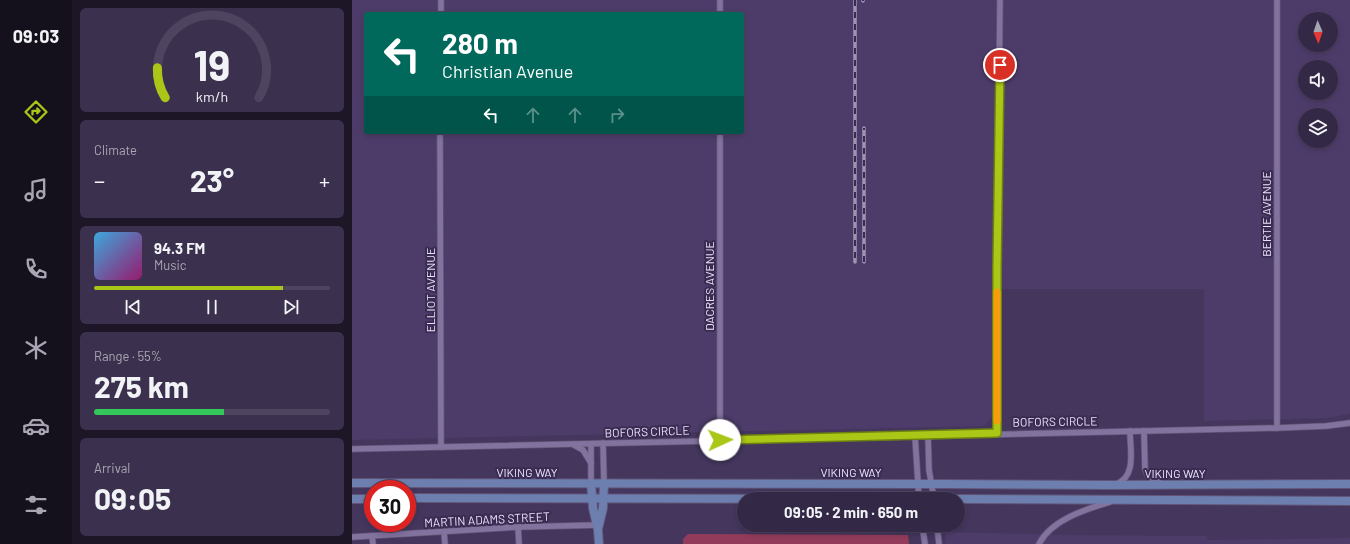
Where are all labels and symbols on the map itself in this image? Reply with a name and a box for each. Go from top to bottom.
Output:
north arrow [1298,12,1338,52]
pin [983,48,1017,82]
street label: BERTIE AVENUE [1259,171,1273,257]
street label: DACRES AVENUE [702,241,716,331]
street label: ELLIOT AVENUE [423,248,437,332]
street label: BOFORS CIRCLE [1012,413,1098,429]
position arrow [699,419,741,461]
street label: BOFORS CIRCLE [604,423,690,439]
street label: VIKING WAY [496,465,558,479]
street label: VIKING WAY [820,465,882,479]
street label: VIKING WAY [1144,466,1206,480]
speed limit sign: 30 [364,480,416,532]
street label: MARTIN ADAMS STREET [424,509,550,529]

